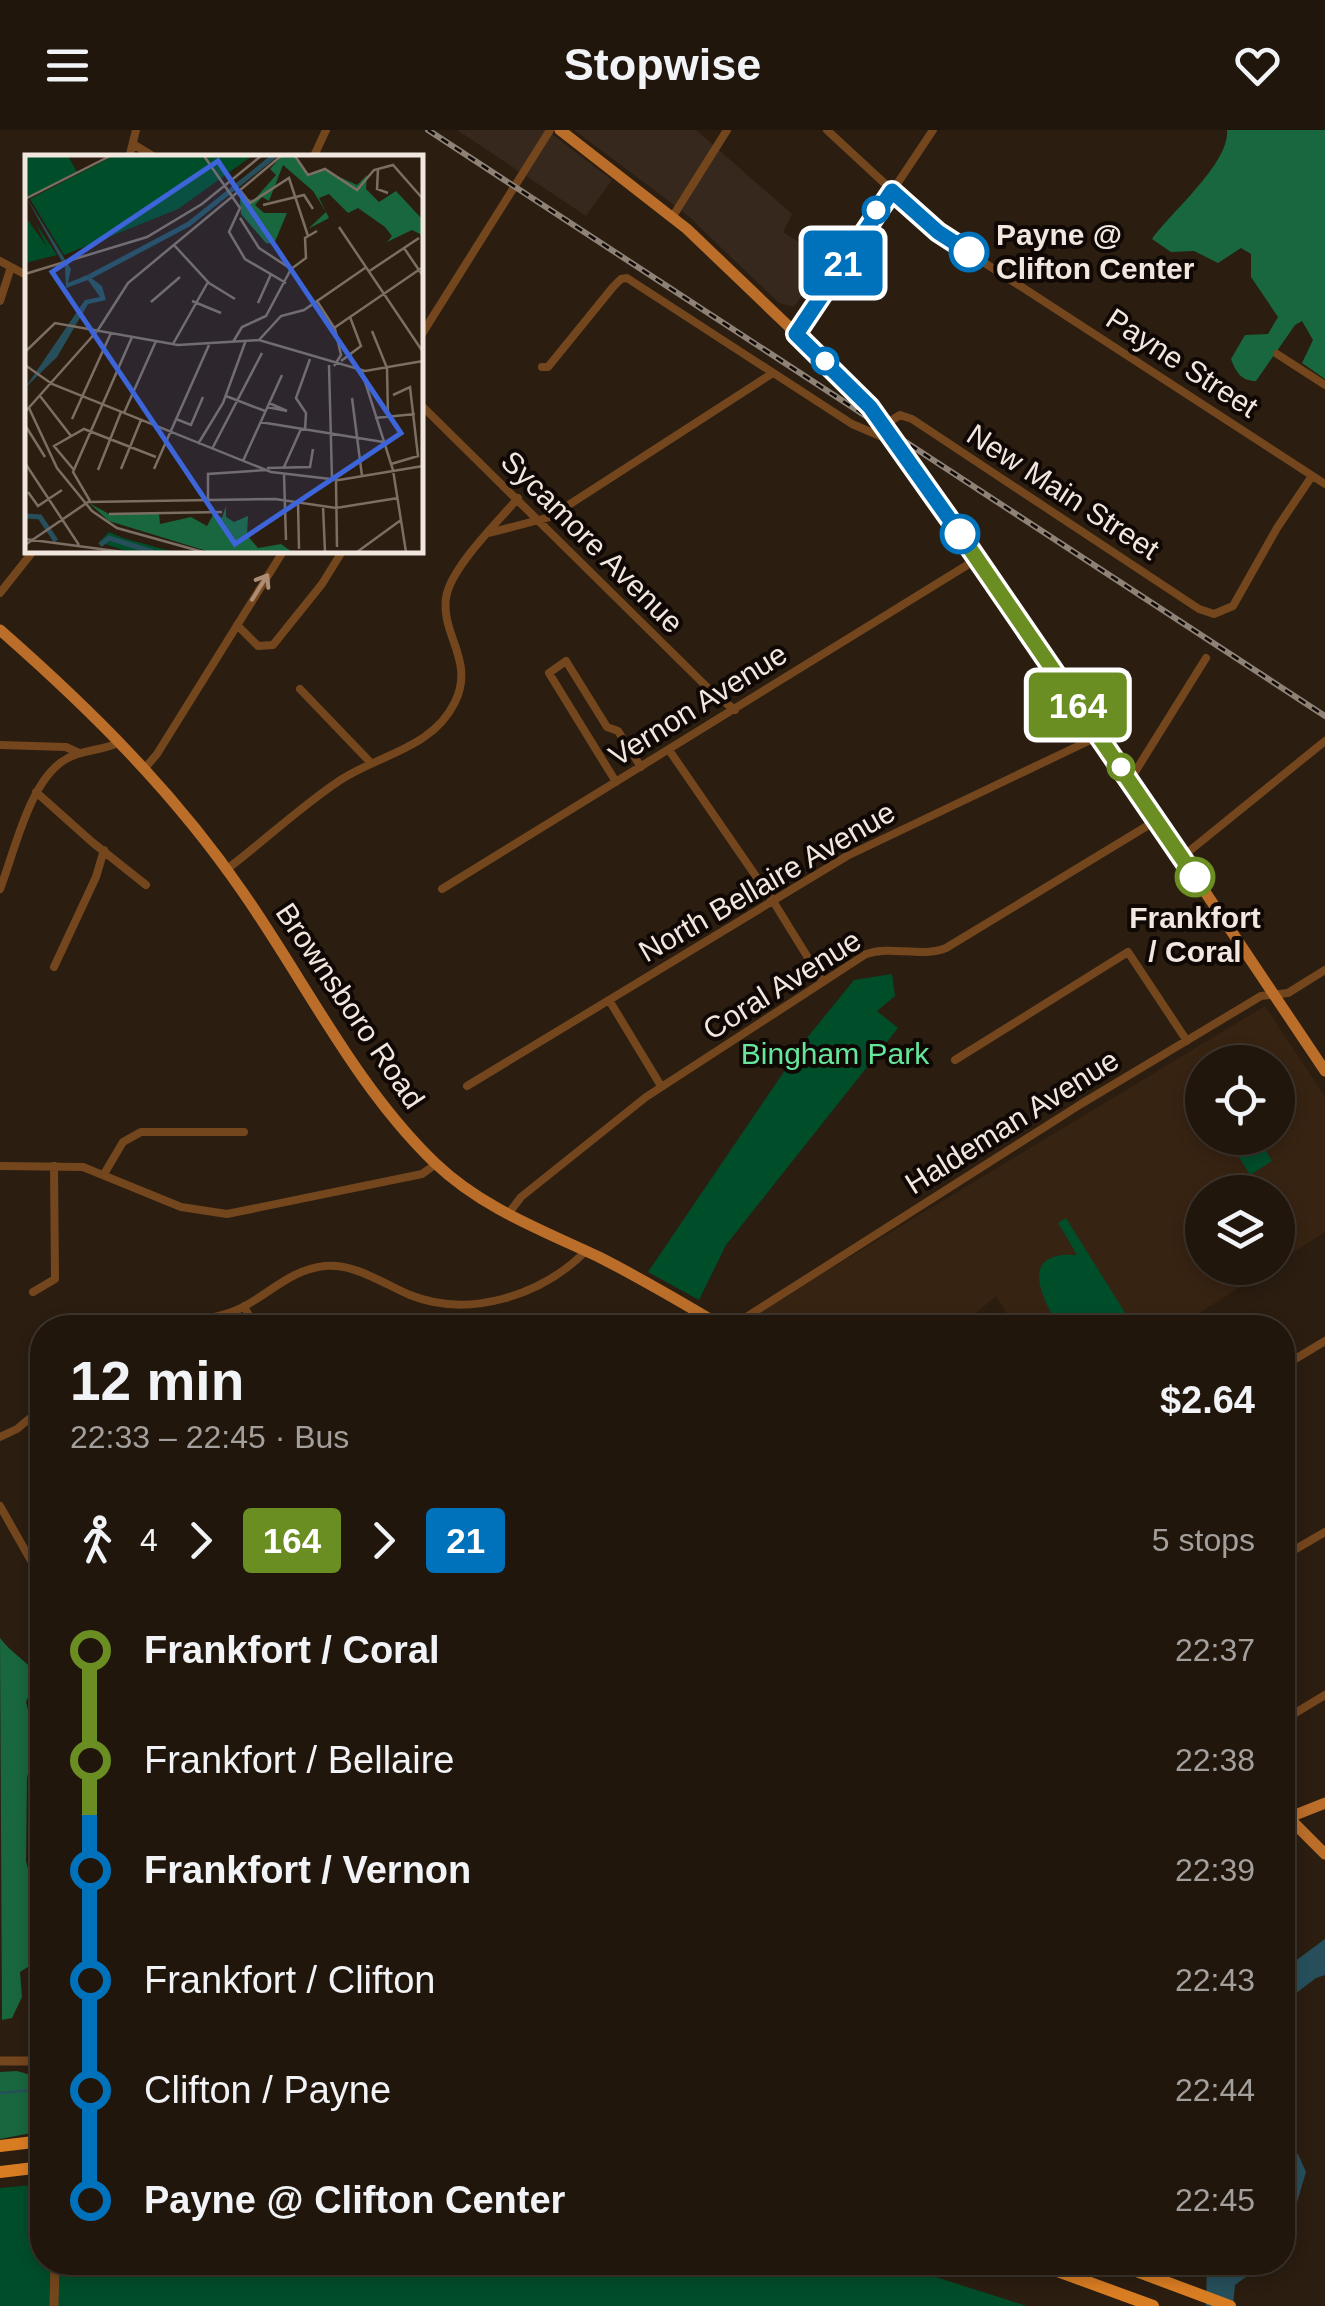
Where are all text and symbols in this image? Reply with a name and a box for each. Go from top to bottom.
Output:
icon: menu [40,38,95,93]
icon: heart [1230,38,1285,93]
text: Stopwise [564,39,761,90]
inset map [25,155,422,552]
unlabelled marker [863,197,889,223]
place label: Payne @ Clifton Center [996,218,1195,285]
line badge: 21 [798,230,888,296]
marker: Payne @ Clifton Center [950,233,988,271]
text: 21 [824,244,862,283]
street label: Payne Street [1101,302,1265,424]
unlabelled marker [812,348,838,374]
street label: New Main Street [961,417,1166,566]
street label: Sycamore Avenue [495,444,690,639]
unlabelled marker [941,515,979,553]
one-way arrow [250,574,271,602]
street label: Vernon Avenue [603,637,793,772]
line badge: 164 [1020,672,1136,738]
text: 164 [1049,686,1107,725]
unlabelled marker [1108,754,1134,780]
street label: North Bellaire Avenue [633,795,900,968]
marker: Frankfort / Coral [1176,858,1214,896]
street label: Brownsboro Road [270,897,431,1114]
place label: Frankfort / Coral [1129,901,1261,968]
street label: Coral Avenue [697,923,867,1046]
park label: Bingham Park [741,1037,930,1070]
street label: Haldeman Avenue [899,1043,1124,1200]
map controls [1185,1045,1295,1285]
button: locate [1185,1045,1295,1155]
button: layers [1185,1175,1295,1285]
text: 12 min [70,1350,244,1412]
text: $2.64 [1160,1379,1255,1421]
text: 22:33 – 22:45 · Bus [70,1419,349,1455]
icon: walk [70,1513,125,1568]
icon: forward [173,1513,228,1568]
icon: forward [356,1513,411,1568]
text: 164 [263,1521,321,1560]
text: 21 [446,1521,485,1560]
text: 4 [140,1522,158,1558]
text: 5 stops [1152,1522,1255,1558]
text: Frankfort / Coral [144,1629,440,1671]
text: 22:37 [1175,1632,1255,1668]
text: Frankfort / Bellaire [144,1739,454,1781]
text: 22:38 [1175,1742,1255,1778]
text: Frankfort / Vernon [144,1849,471,1891]
text: 22:39 [1175,1852,1255,1888]
text: Frankfort / Clifton [144,1959,435,2001]
text: 22:43 [1175,1962,1255,1998]
text: Clifton / Payne [144,2069,391,2111]
text: 22:44 [1175,2072,1255,2108]
text: Payne @ Clifton Center [144,2179,565,2221]
text: 22:45 [1175,2182,1255,2218]

